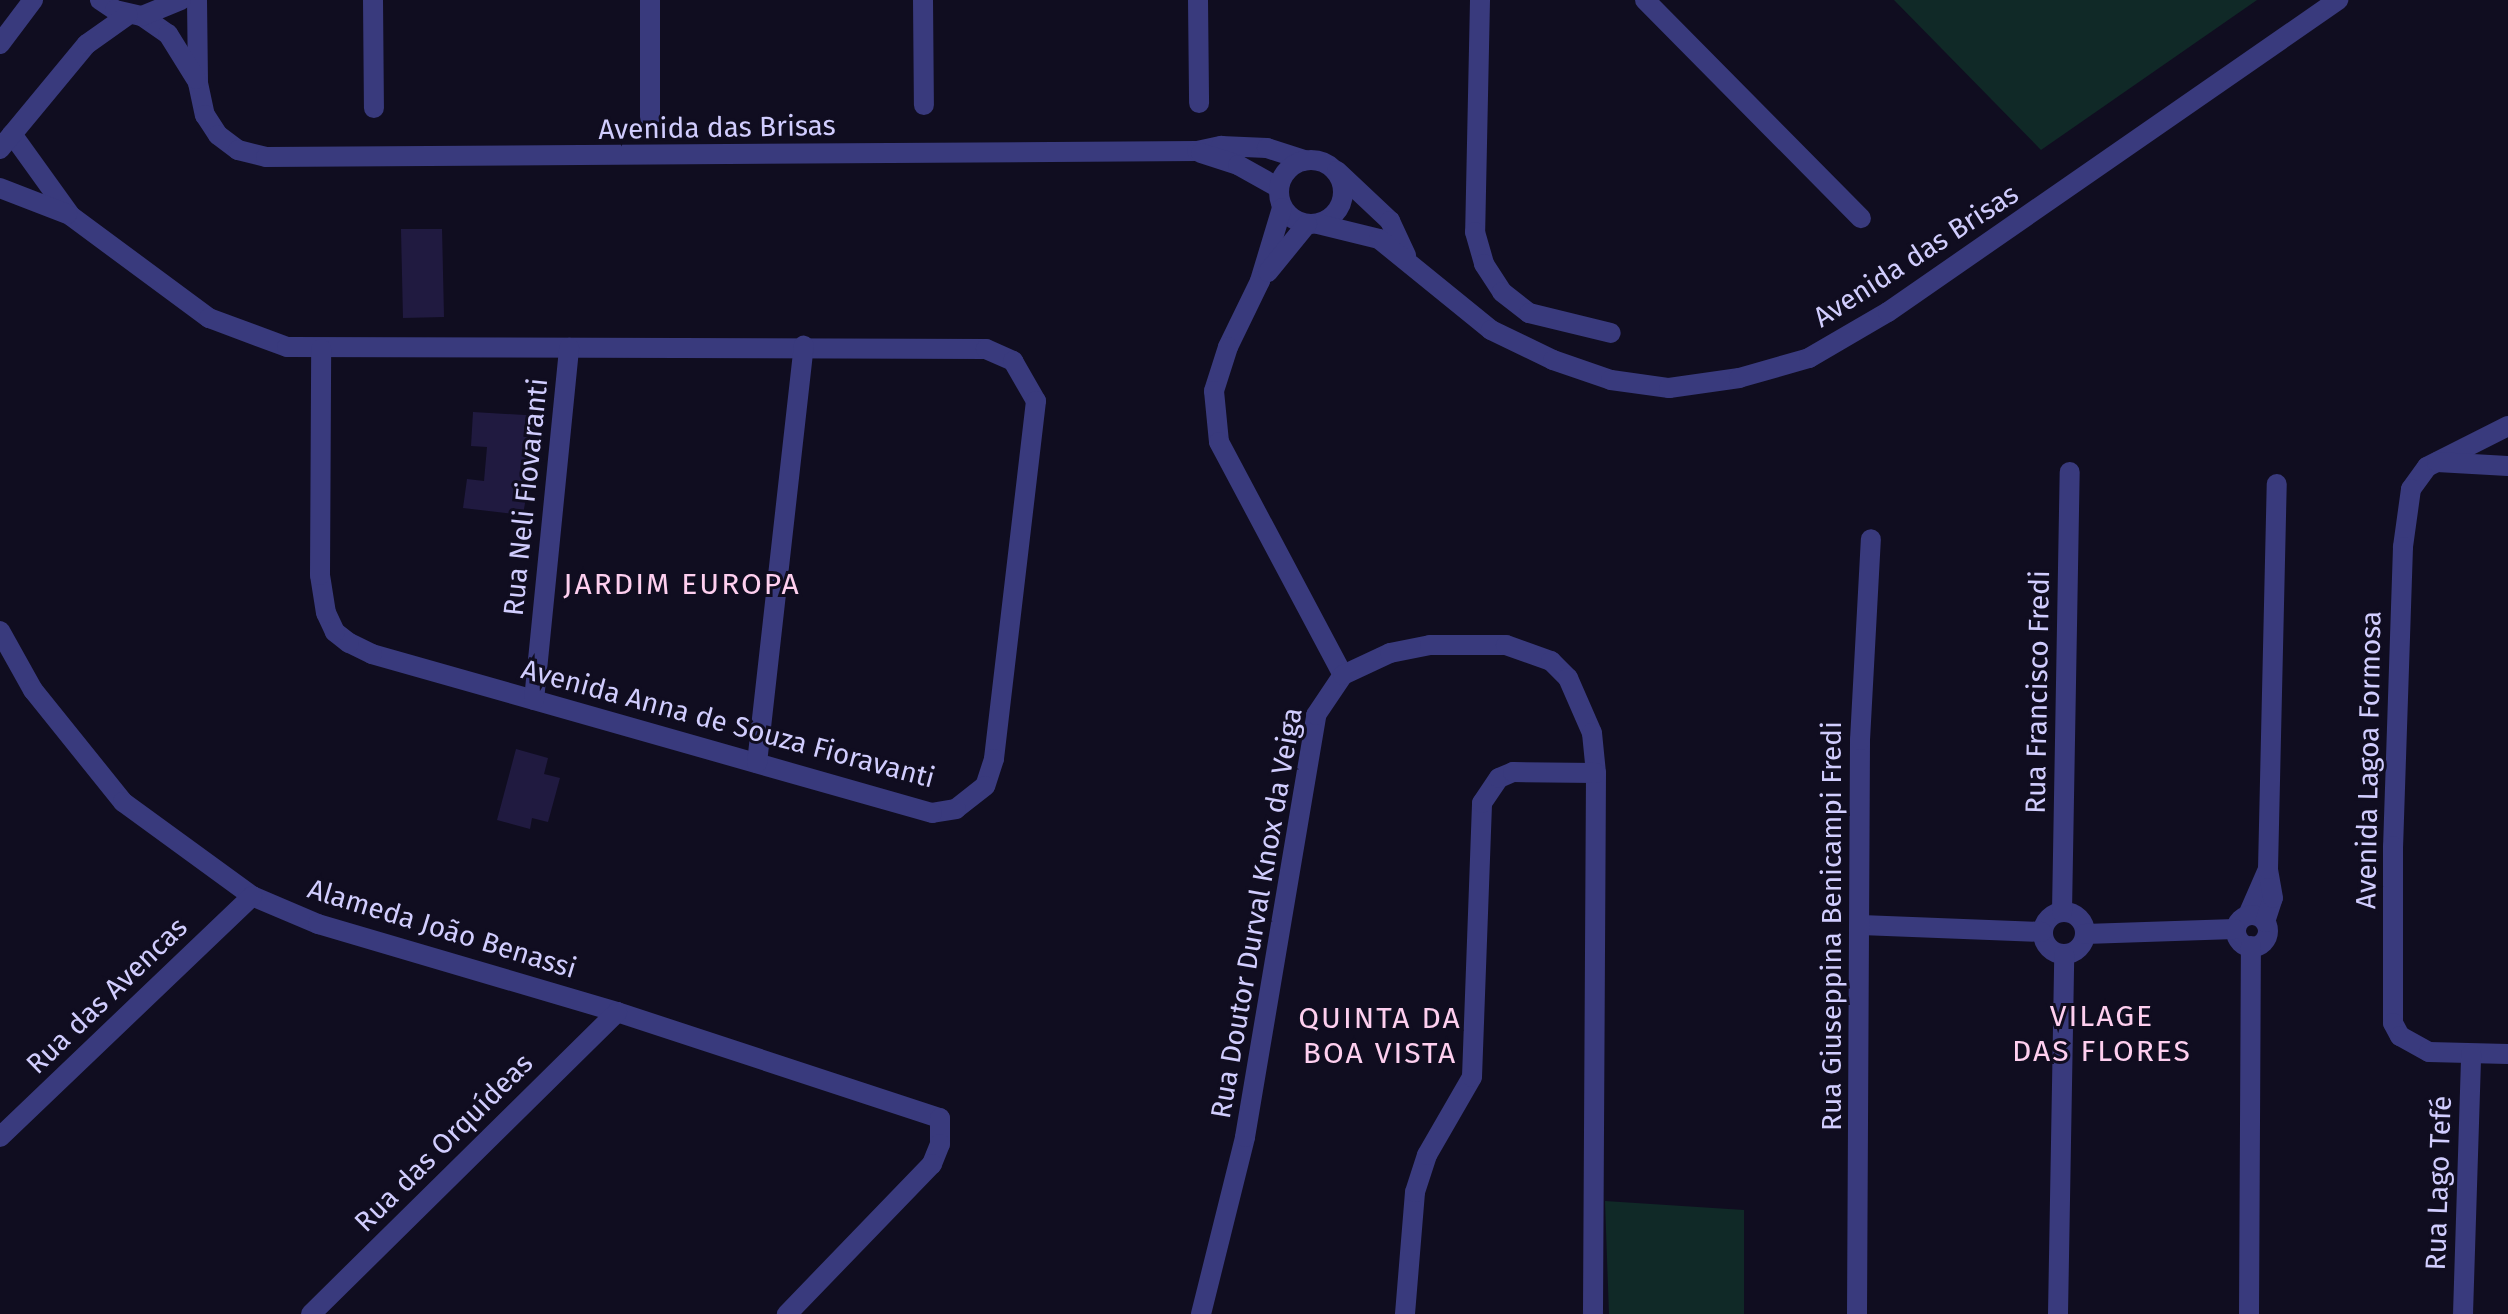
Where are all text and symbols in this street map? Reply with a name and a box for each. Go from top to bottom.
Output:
street label: Avenida das Brisas [598,109,836,147]
street label: Avenida das Brisas [1807,177,2025,335]
street label: Rua Neli Fiovaranti [497,377,555,617]
district label: JARDIM EUROPA [563,566,801,602]
street label: Rua Francisco Fredi [2019,570,2057,814]
street label: Avenida Lagoa Formosa [2350,611,2388,909]
street label: Avenida Anna de Souza Fioravanti [518,653,938,795]
street label: Rua Doutor Durval Knox da Veiga [1204,705,1310,1121]
street label: Rua Giuseppina Benicampi Fredi [1815,721,1849,1131]
street label: Alameda João Benassi [304,872,580,986]
street label: Rua das Avencas [20,911,194,1081]
district label: VILAGE DAS FLORES [2012,998,2192,1068]
district label: QUINTA DA BOA VISTA [1298,1000,1462,1070]
street label: Rua das Orquídeas [348,1047,540,1239]
street label: Rua Lago Tefé [2419,1095,2459,1271]

